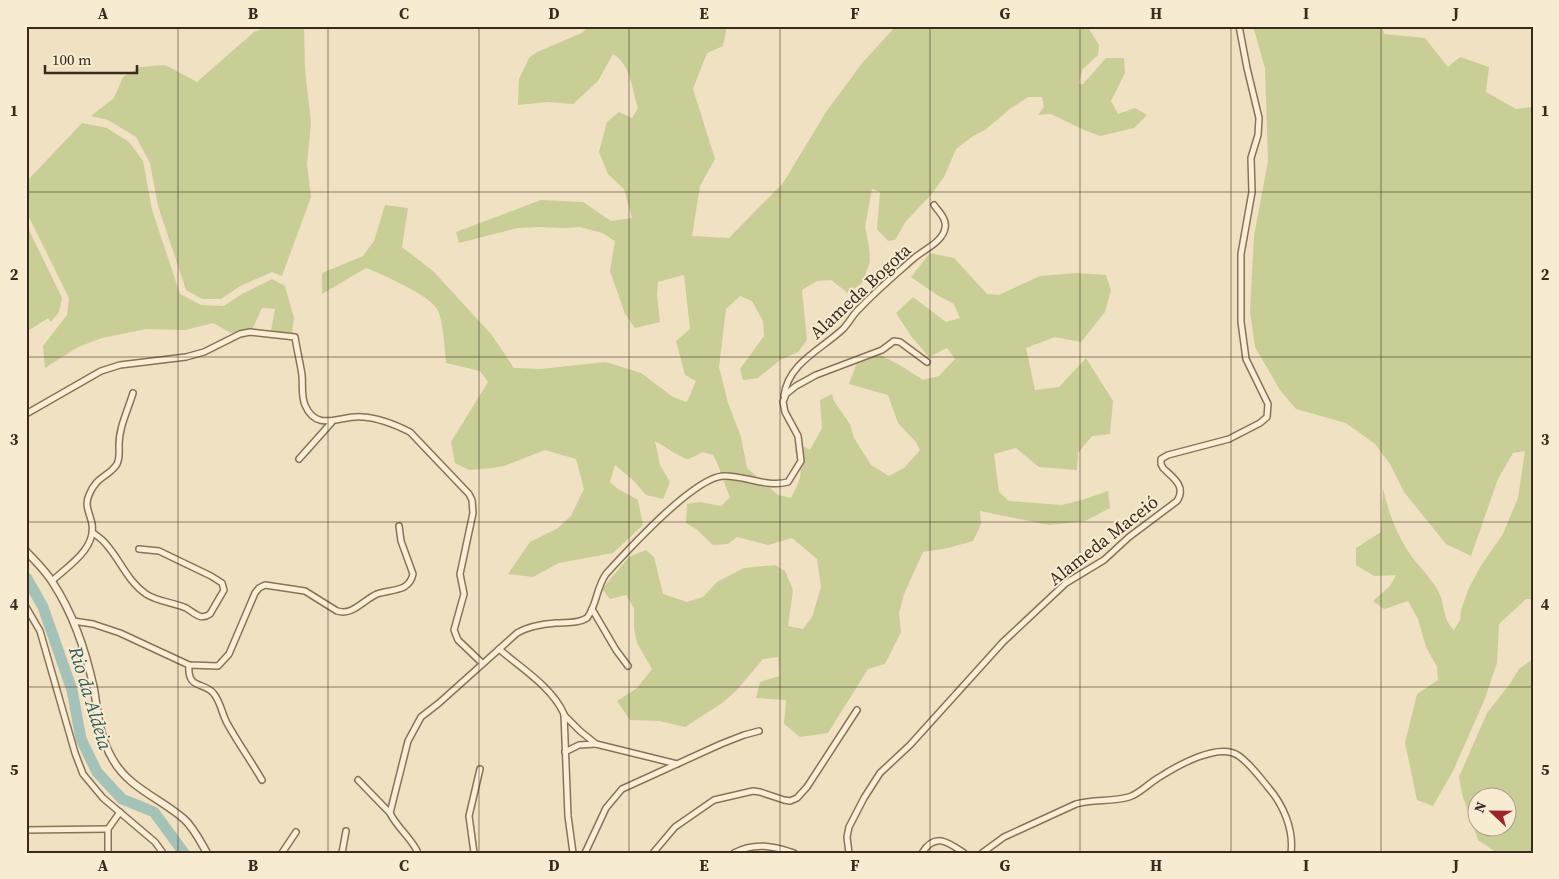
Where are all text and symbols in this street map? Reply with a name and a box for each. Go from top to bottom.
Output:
text: A [98,2,109,24]
text: B [248,2,259,24]
text: C [399,2,409,24]
text: D [548,2,560,24]
text: E [699,2,709,24]
text: F [850,2,860,24]
text: G [1000,2,1011,24]
text: H [1150,2,1162,24]
text: I [1303,2,1309,24]
text: J [1452,2,1459,24]
scale bar [45,42,138,74]
text: 100 m [52,49,92,70]
text: 1 [10,99,18,121]
text: 1 [1541,99,1549,121]
street label: Alameda Bogota [804,237,917,344]
text: 2 [10,263,19,285]
text: 2 [1541,263,1550,285]
text: 3 [10,428,19,450]
text: 3 [1541,428,1550,450]
street label: Alameda Maceió [1043,489,1163,591]
text: 4 [10,593,19,615]
text: 4 [1541,593,1550,615]
water label: Rio da Aldeia [63,642,119,753]
text: 5 [10,758,19,780]
text: 5 [1541,758,1550,780]
north arrow [1466,786,1516,836]
text: N [1469,799,1491,816]
text: A [98,854,109,876]
text: B [248,854,259,876]
text: C [399,854,409,876]
text: D [548,854,560,876]
text: E [699,854,709,876]
text: F [850,854,860,876]
text: G [1000,854,1011,876]
text: H [1150,854,1162,876]
text: I [1303,854,1309,876]
text: J [1452,854,1459,876]

